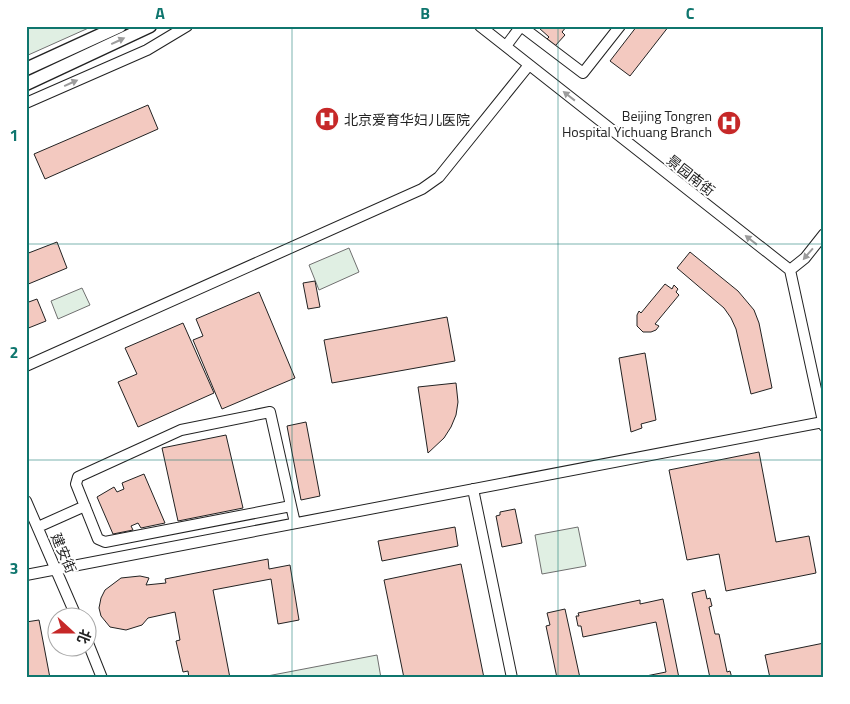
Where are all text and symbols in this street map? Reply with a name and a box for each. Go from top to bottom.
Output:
text: A [155,1,165,25]
text: B [420,1,430,25]
text: C [686,1,695,25]
one-way arrow [111,37,125,45]
one-way arrow [64,79,78,87]
one-way arrow [563,91,576,102]
place label: Beijing Tongren Hospital Yichuang Branch [562,105,712,142]
hospital icon: 北京爱育华妇儿医院 [314,106,340,132]
place label: 北京爱育华妇儿医院 [344,109,470,130]
hospital icon: Beijing Tongren Hospital Yichuang Branch [716,110,742,136]
text: 1 [10,123,18,147]
street label: 景园南街 [662,149,720,201]
one-way arrow [745,235,758,246]
one-way arrow [802,247,814,259]
text: 2 [10,340,18,364]
street label: 建安街 [46,530,82,576]
text: 3 [10,556,18,580]
north arrow [48,606,98,656]
text: 北 [72,627,97,647]

